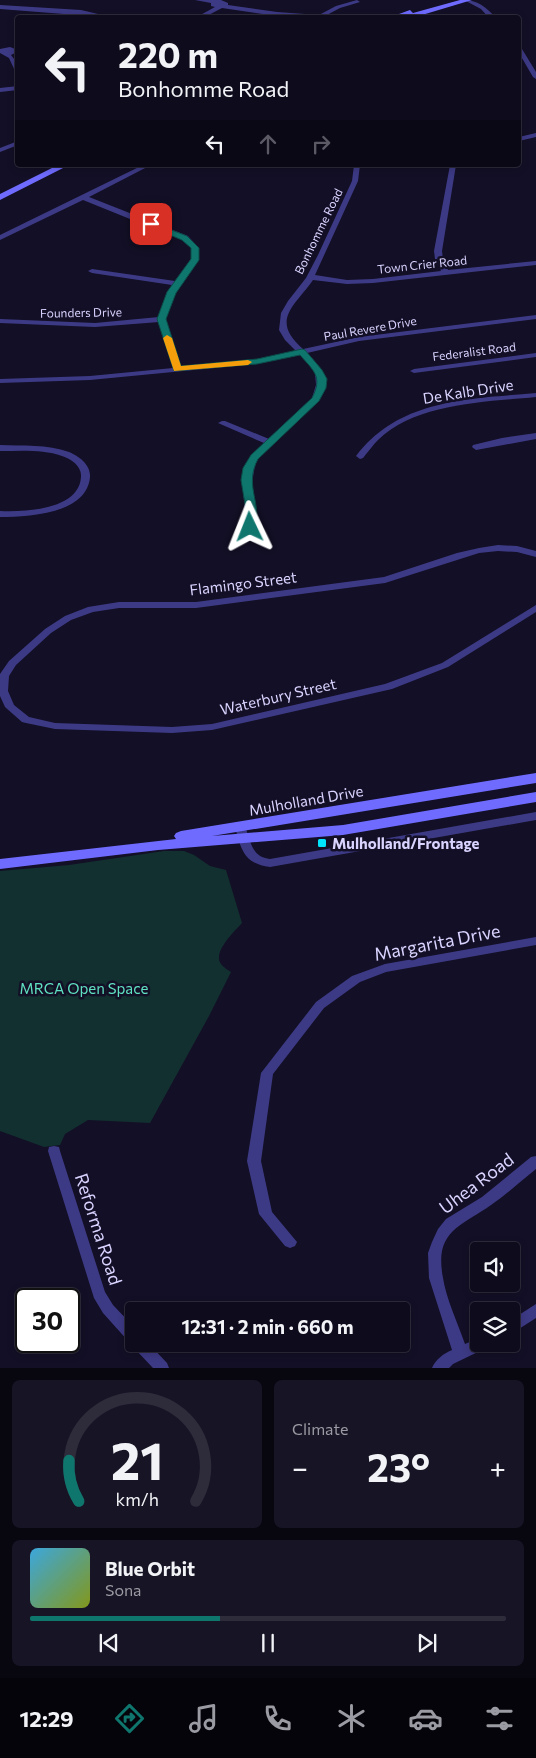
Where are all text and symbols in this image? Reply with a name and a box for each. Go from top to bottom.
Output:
text: 220 m [118,32,218,75]
icon: left [35,35,100,100]
text: Bonhomme Road [118,75,289,102]
icon: left [201,130,229,158]
icon: ahead [254,130,282,158]
icon: right [307,130,335,158]
street label: Bonhomme Road [291,186,345,276]
pin [130,203,172,245]
icon: arrive [137,210,165,238]
street label: Town Crier Road [376,252,468,276]
street label: Founders Drive [40,304,122,320]
street label: Paul Revere Drive [322,313,418,343]
street label: Federalist Road [431,339,517,363]
street label: De Kalb Drive [421,375,515,407]
position arrow [223,500,275,552]
street label: Flamingo Street [188,567,298,599]
street label: Waterbury Street [218,674,338,718]
street label: Mulholland Drive [247,781,365,819]
place label: Mulholland/Frontage [332,834,479,852]
marker: Mulholland/Frontage [316,837,328,849]
street label: Margarita Drive [372,919,502,965]
park label: MRCA Open Space [19,979,149,997]
street label: Uhea Road [434,1148,518,1218]
street label: Reforma Road [71,1170,127,1288]
map controls [470,1242,520,1352]
button: sound [470,1242,520,1292]
speed limit sign: 30 [15,1288,80,1353]
button: layers [470,1302,520,1352]
text: 12:31 · 2 min · 660 m [181,1315,354,1338]
text: Climate [292,1419,348,1438]
text: 21 [110,1427,164,1491]
text: 23° [367,1443,430,1490]
text: − [292,1450,308,1484]
text: + [490,1450,506,1484]
text: km/h [115,1488,159,1510]
text: Blue Orbit [105,1557,195,1580]
text: Sona [105,1580,141,1599]
icon: previous [95,1629,123,1657]
icon: pause [254,1629,282,1657]
icon: next [413,1629,441,1657]
icon: directions [112,1701,147,1736]
icon: music [186,1701,221,1736]
icon: phone [260,1701,295,1736]
icon: climate [334,1701,369,1736]
icon: car [408,1701,443,1736]
icon: filters [482,1701,517,1736]
text: 12:29 [19,1705,74,1732]

